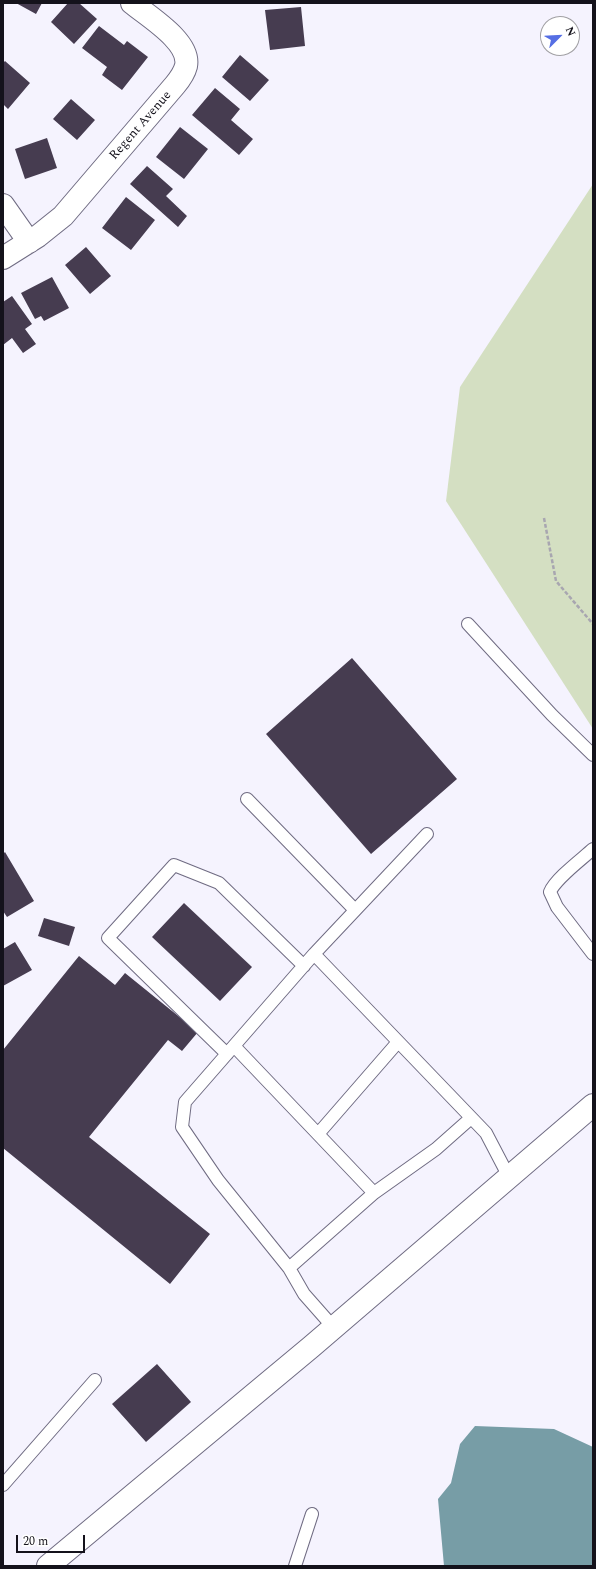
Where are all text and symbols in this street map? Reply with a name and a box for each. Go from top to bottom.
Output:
north arrow [540,16,580,56]
text: N [561,24,580,39]
street label: Regent Avenue [107,88,175,164]
scale bar [18,1527,87,1553]
text: 20 m [23,1532,48,1551]

